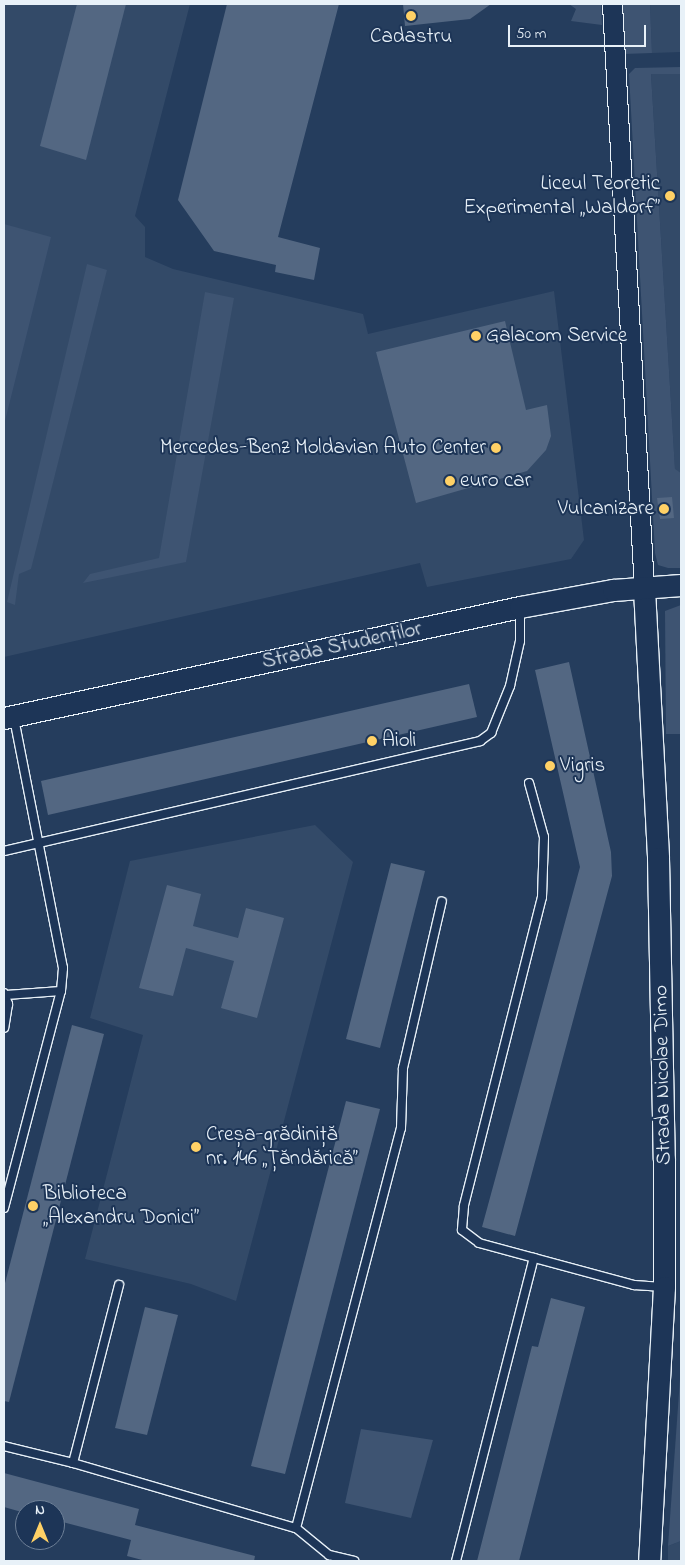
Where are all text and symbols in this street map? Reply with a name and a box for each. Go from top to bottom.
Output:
marker: Cadastru [405,10,417,22]
scale bar [510,15,648,47]
text: 50 m [516,23,546,45]
place label: Cadastru [370,24,452,50]
place label: Liceul Teoretic Experimental „Waldorf” [464,171,660,221]
marker: Liceul Teoretic Experimental „Waldorf” [664,190,676,202]
place label: Galacom Service [486,323,627,349]
marker: Galacom Service [470,330,482,342]
place label: Mercedes-Benz Moldavian Auto Center [160,435,486,461]
marker: Mercedes-Benz Moldavian Auto Center [490,442,502,454]
place label: euro car [460,468,531,494]
marker: euro car [444,475,456,487]
place label: Vulcanizare [558,496,654,522]
marker: Vulcanizare [658,503,670,515]
street label: Strada Studenților [260,617,424,675]
place label: Aioli [382,728,416,754]
marker: Aioli [366,735,378,747]
place label: Vigris [560,753,605,779]
marker: Vigris [544,760,556,772]
street label: Strada Nicolae Dimo [649,985,677,1165]
place label: Creșa-grădiniță nr. 146 „Țăndărică” [206,1122,358,1172]
marker: Creșa-grădiniță nr. 146 „Țăndărică” [190,1141,202,1153]
place label: Biblioteca „Alexandru Donici” [43,1181,199,1231]
marker: Biblioteca „Alexandru Donici” [27,1200,39,1212]
north arrow [15,1500,65,1550]
text: N [35,1500,45,1521]

